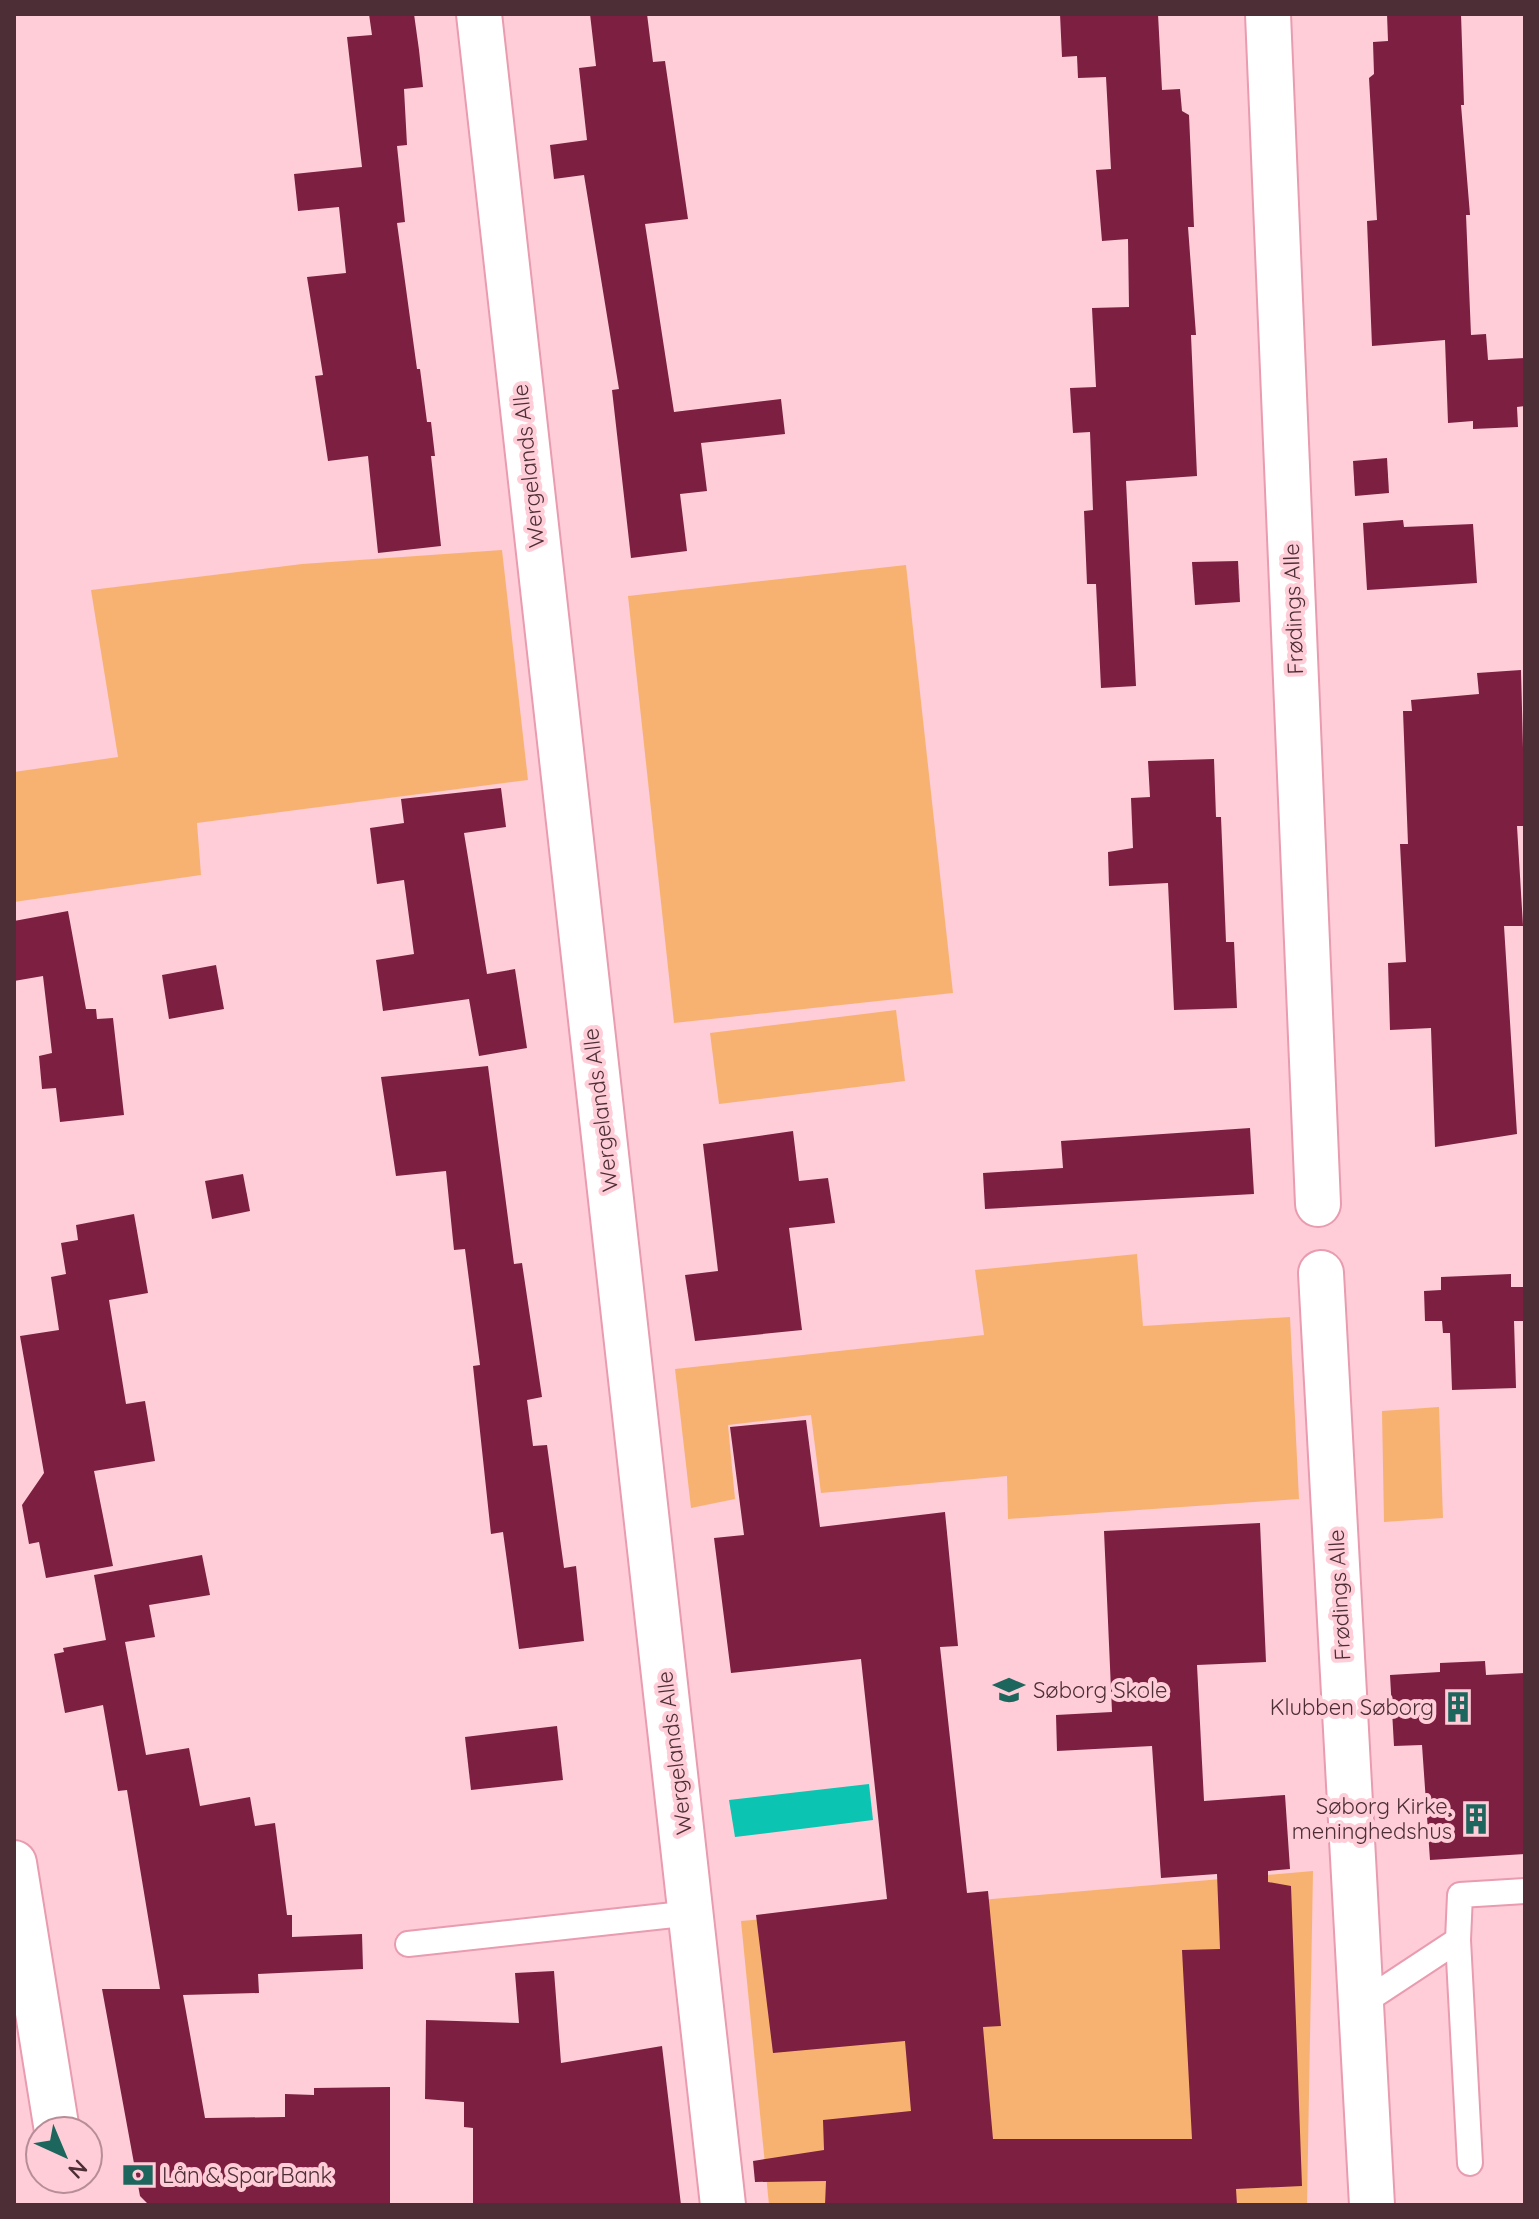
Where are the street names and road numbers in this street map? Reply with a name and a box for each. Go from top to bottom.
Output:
street label: Wergelands Alle [505,383,551,549]
street label: Frødings Alle [1277,543,1309,675]
street label: Wergelands Alle [576,1027,624,1193]
street label: Frødings Alle [1322,1529,1356,1661]
street label: Wergelands Alle [650,1670,698,1836]

